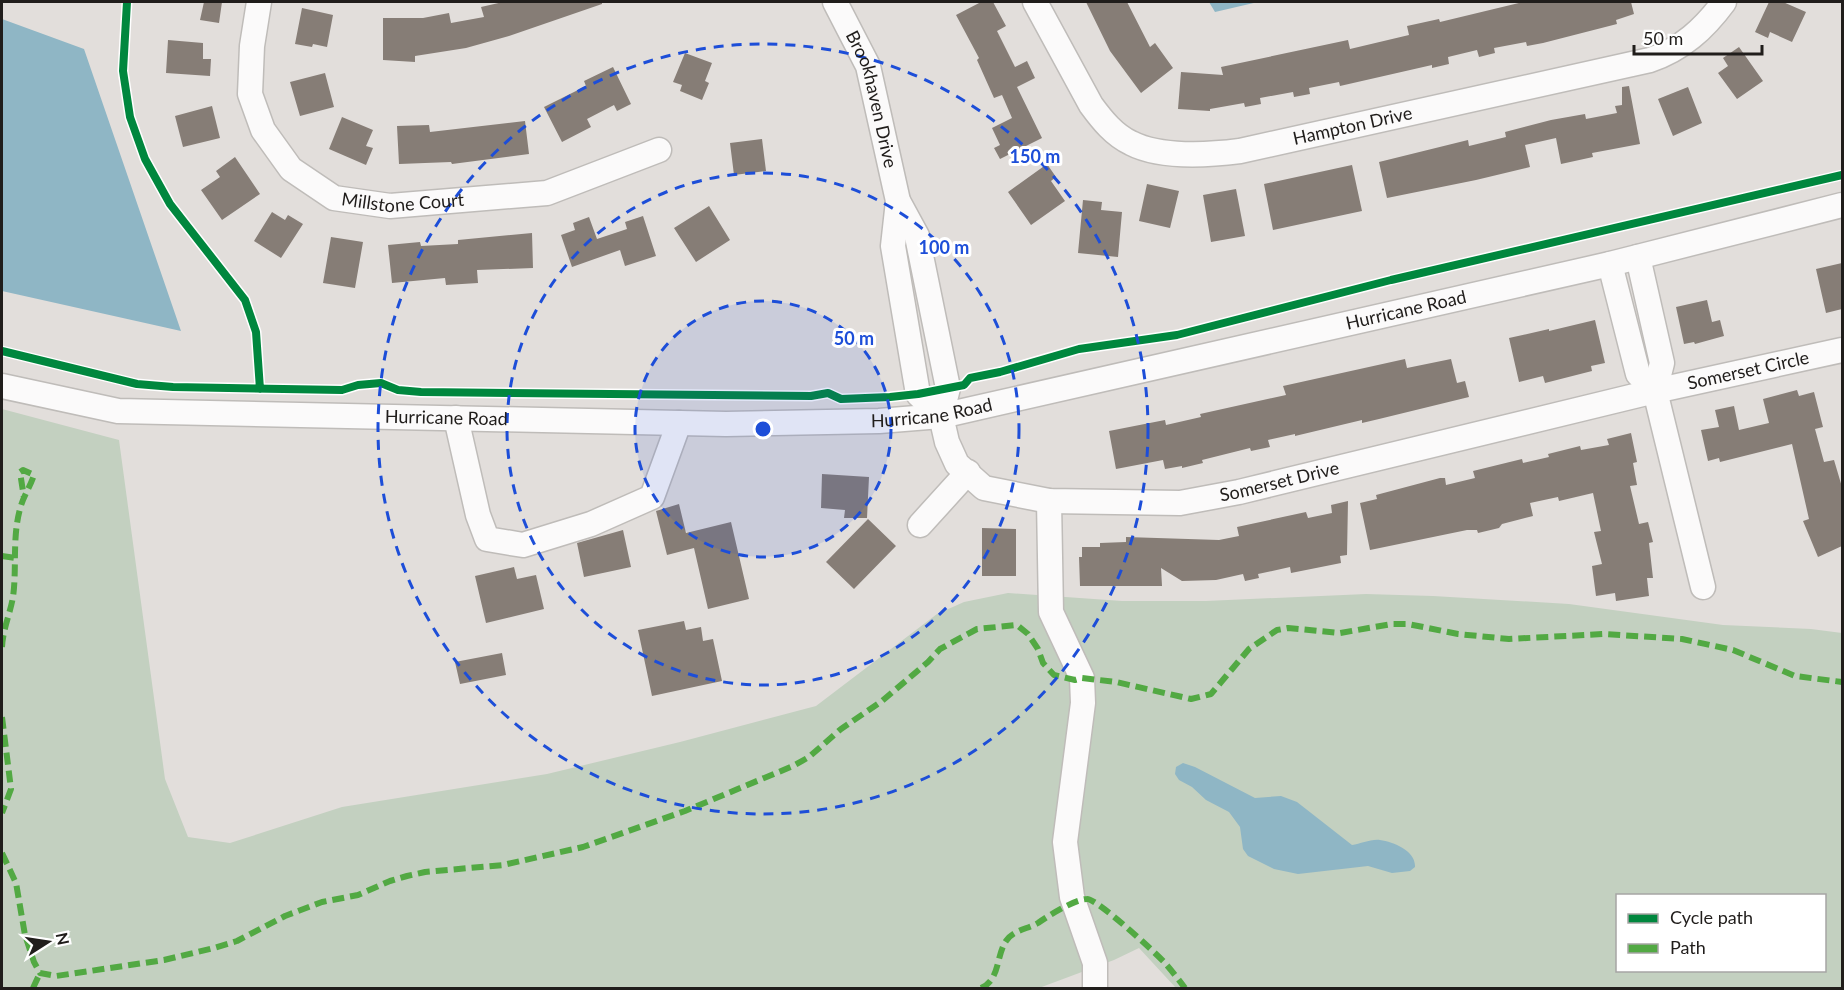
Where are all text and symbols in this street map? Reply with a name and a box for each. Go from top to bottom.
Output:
scale bar [1634,18,1762,56]
street label: Brookhaven Drive [842,27,902,170]
text: 50 m [1643,27,1683,49]
street label: Hampton Drive [1291,101,1414,149]
text: 150 m [1010,145,1060,167]
street label: Millstone Court [340,187,465,217]
text: 100 m [919,236,969,258]
street label: Hurricane Road [1344,285,1468,334]
text: 50 m [834,327,874,349]
street label: Somerset Circle [1685,346,1811,394]
street label: Hurricane Road [871,393,994,431]
street label: Hurricane Road [385,405,508,429]
centre of rings [753,419,773,439]
street label: Somerset Drive [1218,456,1341,505]
legend [1616,894,1826,972]
text: Cycle path [1670,906,1753,928]
north arrow [18,912,78,972]
text: N [53,931,74,947]
text: Path [1670,936,1706,958]

